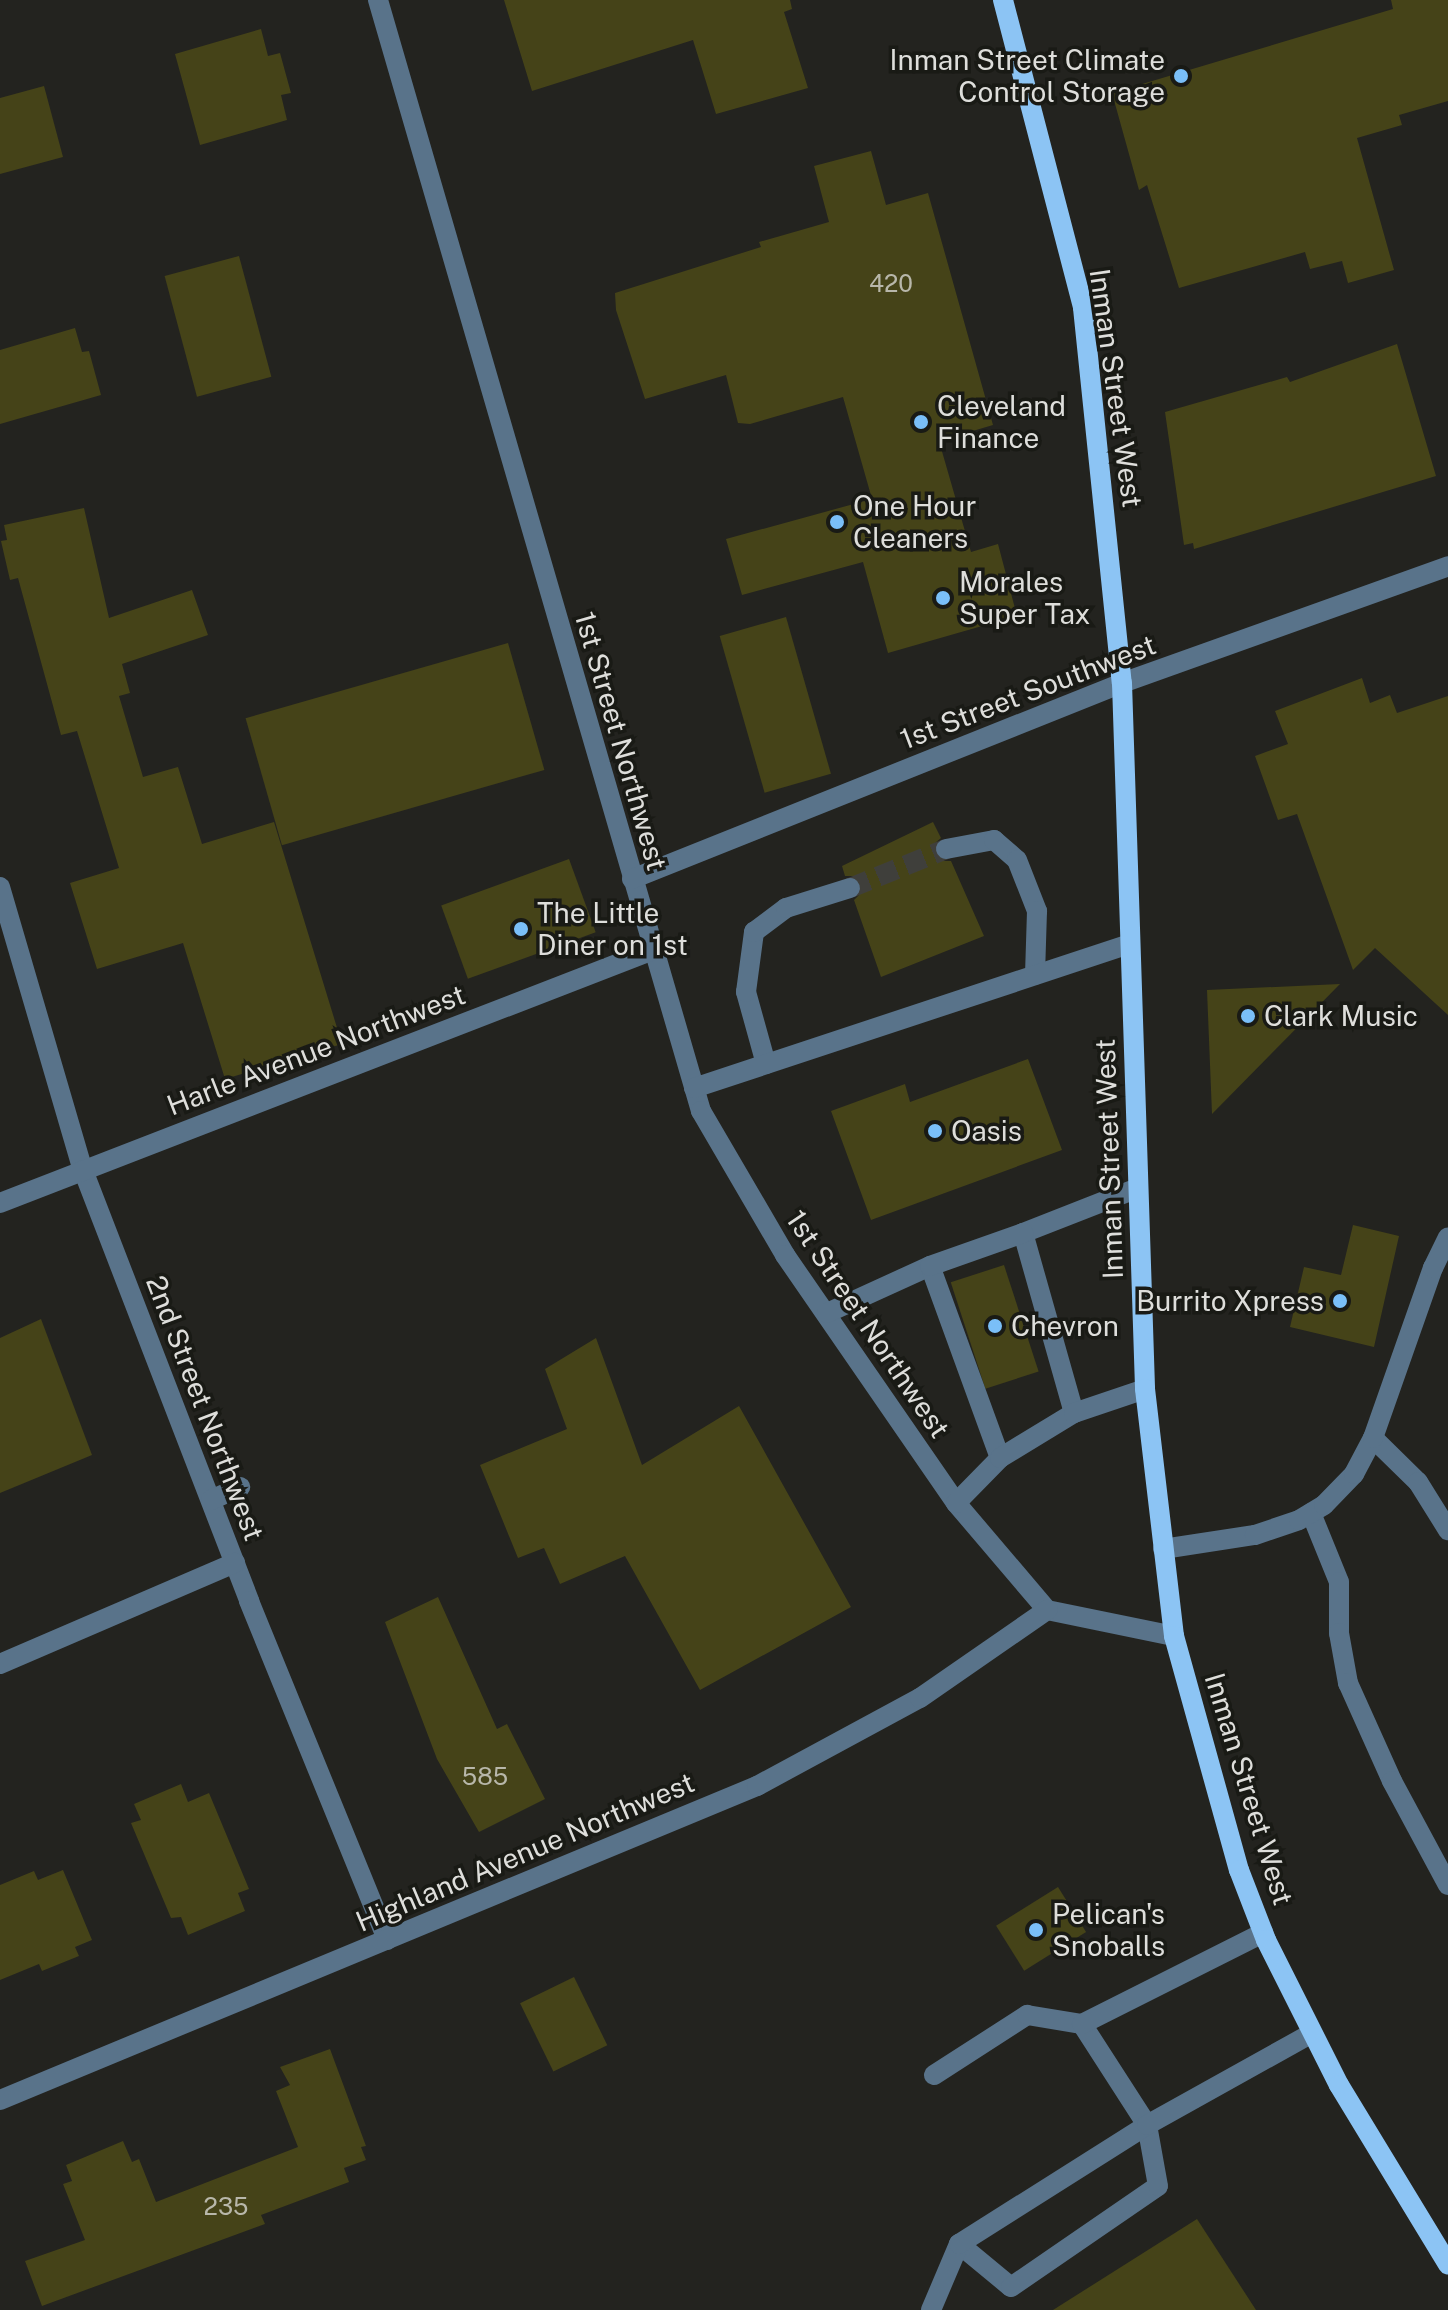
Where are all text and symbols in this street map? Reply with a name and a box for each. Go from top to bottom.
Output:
place label: Inman Street Climate Control Storage [890,43,1165,109]
marker: Inman Street Climate Control Storage [1172,67,1190,85]
street label: Inman Street West [1083,266,1149,510]
house number: 420 [869,270,913,298]
place label: Cleveland Finance [937,389,1066,455]
marker: Cleveland Finance [912,413,930,431]
place label: One Hour Cleaners [853,489,977,555]
marker: One Hour Cleaners [828,513,846,531]
place label: Morales Super Tax [959,565,1090,631]
marker: Morales Super Tax [934,589,952,607]
street label: 1st Street Northwest [568,608,674,874]
street label: 1st Street Southwest [895,628,1161,756]
place label: The Little Diner on 1st [537,896,688,962]
marker: The Little Diner on 1st [512,920,530,938]
street label: Harle Avenue Northwest [162,977,470,1123]
place label: Clark Music [1264,999,1418,1033]
marker: Clark Music [1239,1007,1257,1025]
street label: Inman Street West [1088,1038,1130,1280]
place label: Oasis [951,1114,1022,1148]
marker: Oasis [926,1122,944,1140]
street label: 1st Street Northwest [779,1204,957,1444]
street label: 2nd Street Northwest [139,1271,271,1545]
place label: Burrito Xpress [1136,1284,1324,1318]
marker: Burrito Xpress [1331,1292,1349,1310]
place label: Chevron [1011,1309,1119,1343]
marker: Chevron [986,1317,1004,1335]
street label: Inman Street West [1198,1669,1300,1909]
house number: 585 [462,1763,508,1791]
street label: Highland Avenue Northwest [351,1765,699,1939]
place label: Pelican's Snoballs [1052,1897,1165,1963]
marker: Pelican's Snoballs [1027,1921,1045,1939]
house number: 235 [204,2193,248,2221]

